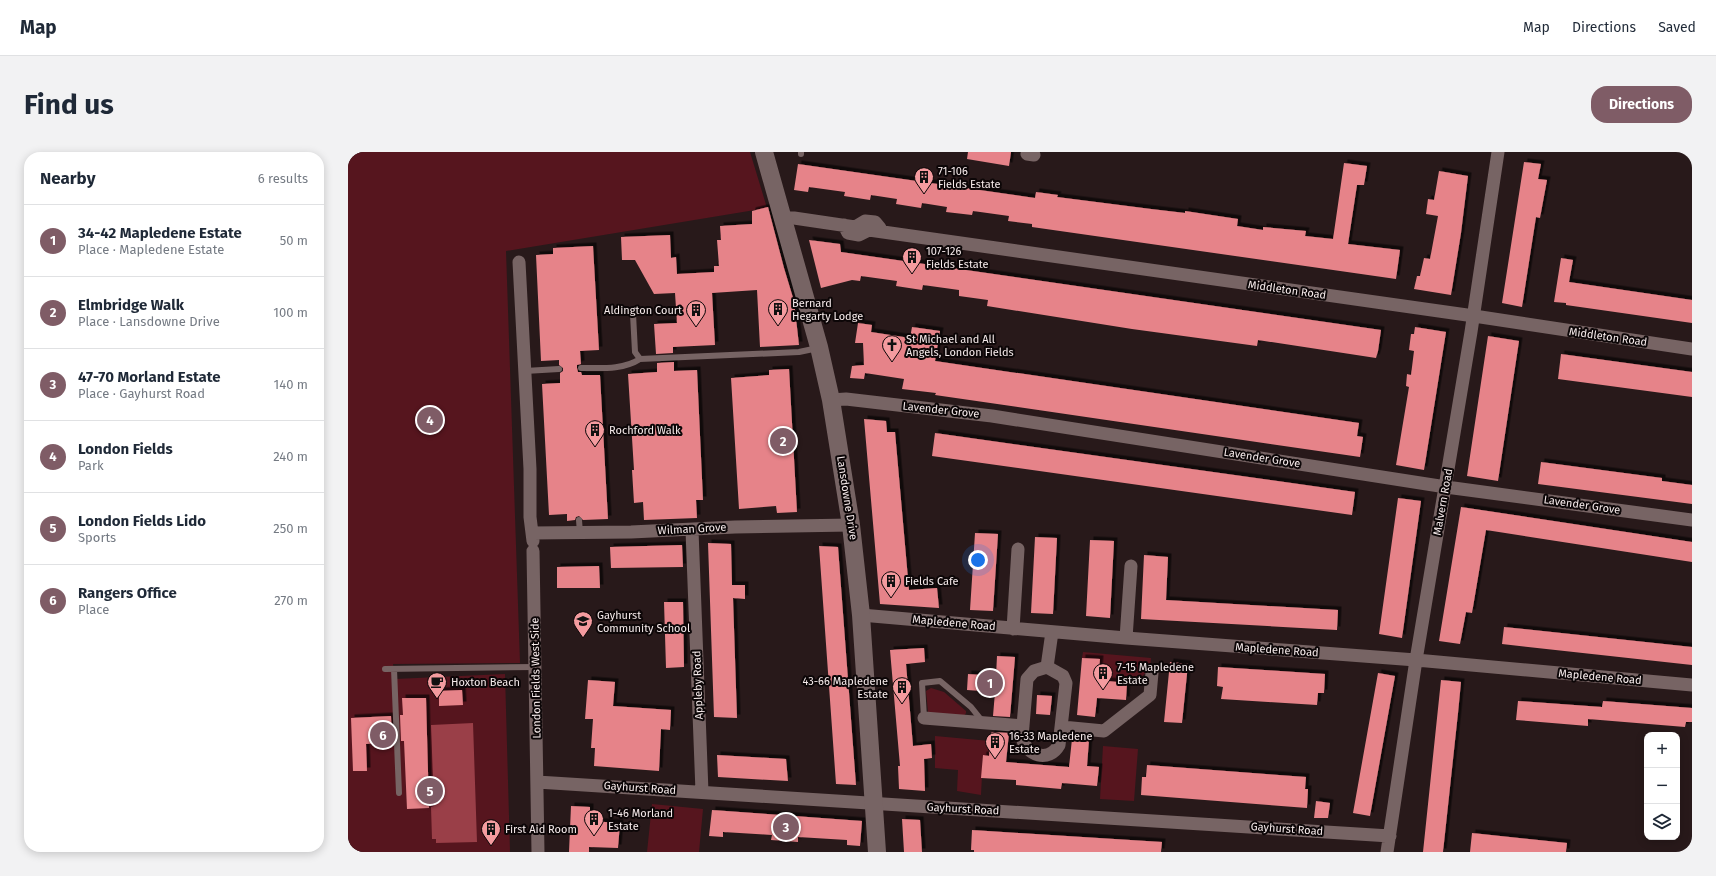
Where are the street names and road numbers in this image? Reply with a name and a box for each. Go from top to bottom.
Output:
street label: Middleton Road [1247,278,1327,302]
street label: Middleton Road [1568,325,1648,349]
street label: Lavender Grove [902,399,980,421]
street label: Lavender Grove [1223,446,1301,470]
street label: Lansdowne Drive [834,455,860,541]
street label: Malvern Road [1431,467,1455,537]
street label: Lavender Grove [1543,493,1621,517]
street label: Wilman Grove [657,521,727,537]
street label: Mapledene Road [912,613,996,633]
street label: London Fields West Side [528,617,544,739]
street label: Mapledene Road [1235,641,1319,659]
street label: Appleby Road [690,650,706,720]
street label: Mapledene Road [1558,667,1642,687]
street label: Gayhurst Road [603,779,677,797]
street label: Gayhurst Road [926,801,1000,817]
street label: Gayhurst Road [1250,820,1324,838]

